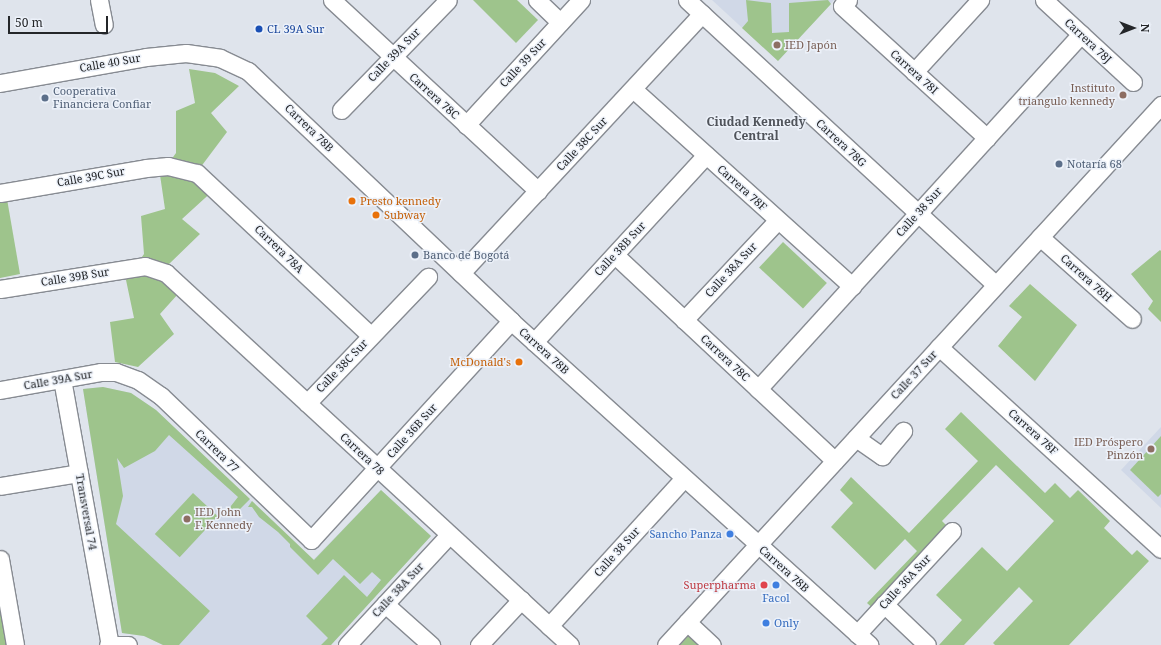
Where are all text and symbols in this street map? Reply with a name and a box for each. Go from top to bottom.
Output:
scale bar [10,8,110,34]
north arrow [1113,8,1153,48]
text: 50 m [15,14,43,31]
street label: Carrera 78J [1062,16,1114,66]
place label: CL 39A Sur [267,22,325,36]
marker: CL 39A Sur [254,24,264,34]
text: N [1138,24,1153,32]
street label: Calle 39A Sur [365,25,423,85]
street label: Calle 39 Sur [497,36,549,90]
place label: IED Japón [785,38,837,52]
marker: IED Japón [772,40,782,50]
street label: Carrera 78I [887,47,941,97]
street label: Calle 40 Sur [78,51,142,75]
street label: Carrera 78C [406,70,462,122]
place label: Instituto triangulo kennedy [1018,82,1115,108]
place label: Cooperativa Financiera Confiar [53,85,151,111]
marker: Instituto triangulo kennedy [1118,90,1128,100]
marker: Cooperativa Financiera Confiar [40,93,50,103]
street label: Carrera 78B [282,101,336,155]
street label: Calle 38C Sur [554,114,610,174]
district label: Ciudad Kennedy Central [706,115,806,143]
street label: Carrera 78G [813,117,869,169]
place label: Notaría 68 [1067,157,1122,171]
marker: Notaría 68 [1054,159,1064,169]
street label: Carrera 78F [715,162,769,214]
street label: Calle 39C Sur [56,165,126,189]
street label: Calle 38 Sur [893,185,945,239]
place label: Presto kennedy [360,194,441,208]
marker: Presto kennedy [347,196,357,206]
place label: Subway [384,208,425,222]
marker: Subway [371,210,381,220]
street label: Calle 38B Sur [592,219,648,279]
street label: Carrera 78A [252,222,306,276]
street label: Calle 38A Sur [702,240,760,300]
place label: Banco de Bogotá [423,248,509,262]
marker: Banco de Bogotá [410,250,420,260]
street label: Carrera 78H [1058,252,1114,304]
street label: Calle 39B Sur [40,265,110,289]
street label: Carrera 78B [516,325,572,377]
street label: Carrera 78C [698,332,752,384]
street label: Calle 38C Sur [313,337,371,395]
street label: Calle 37 Sur [888,348,940,402]
place label: McDonald's [450,355,511,369]
marker: McDonald's [514,357,524,367]
street label: Calle 39A Sur [23,367,93,393]
street label: Calle 36B Sur [384,401,440,461]
street label: Carrera 78F [1006,406,1060,458]
street label: Carrera 77 [192,427,242,475]
street label: Carrera 78 [337,430,387,478]
place label: IED Próspero Pinzón [1074,436,1143,462]
marker: IED Próspero Pinzón [1146,444,1156,454]
street label: Transversal 74 [73,473,99,551]
place label: IED John F. Kennedy [195,506,252,532]
marker: IED John F. Kennedy [182,514,192,524]
street label: Calle 38 Sur [591,525,643,579]
place label: Sancho Panza [649,527,722,541]
marker: Sancho Panza [725,529,735,539]
street label: Carrera 78B [756,543,812,595]
street label: Calle 36A Sur [876,552,934,612]
street label: Calle 38A Sur [369,560,427,620]
place label: Superpharma [684,578,756,592]
marker: Superpharma [759,580,769,590]
marker: Facol [771,580,781,590]
place label: Facol [762,591,790,605]
place label: Only [774,616,799,630]
marker: Only [761,618,771,628]

